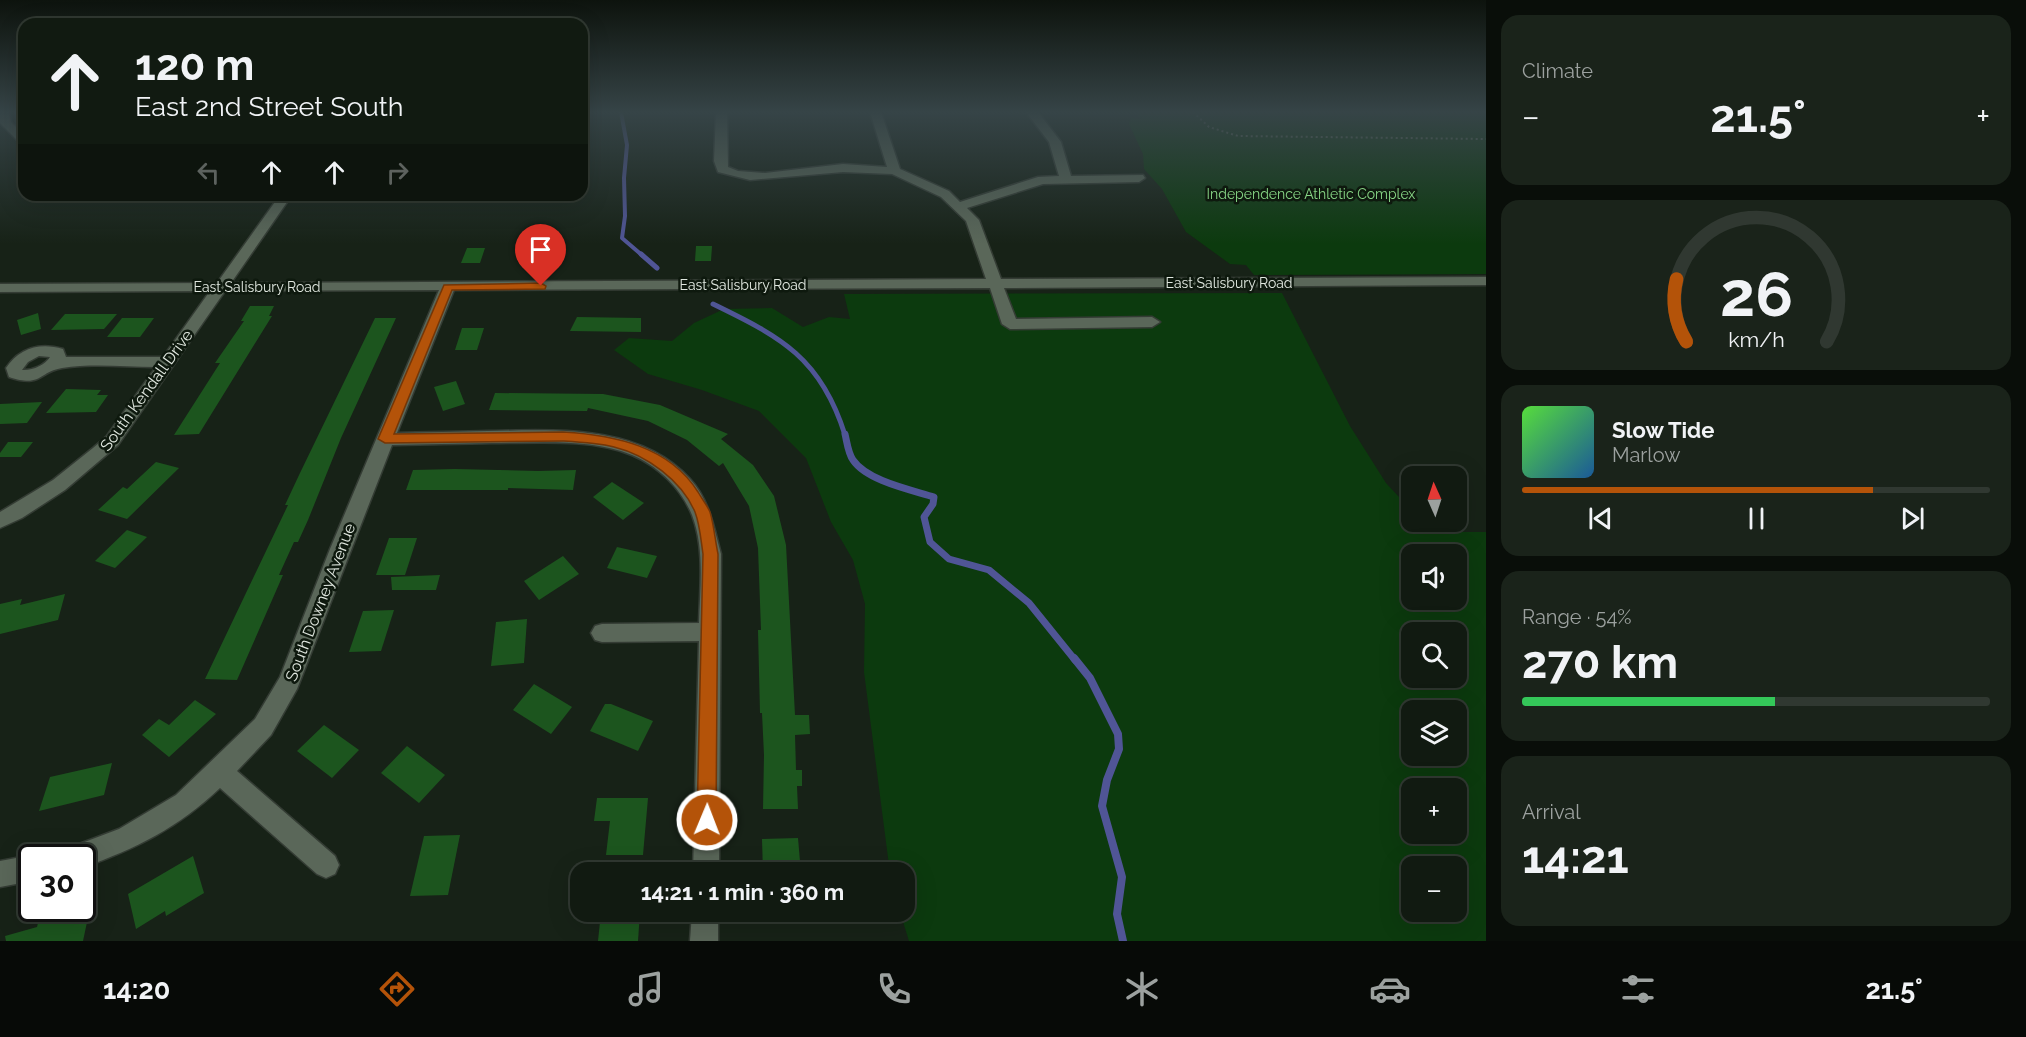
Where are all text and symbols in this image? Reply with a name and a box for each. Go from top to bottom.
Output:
text: 120 m [135,41,254,90]
icon: ahead [36,42,114,120]
text: Climate [1522,59,1593,83]
text: 21.5° [1710,90,1806,143]
text: East 2nd Street South [135,91,404,122]
text: − [1522,97,1540,136]
text: + [1976,97,1990,136]
icon: left [192,156,225,189]
icon: ahead [255,156,288,189]
icon: ahead [318,156,351,189]
icon: right [381,156,414,189]
park label: Independence Athletic Complex [1207,186,1415,202]
pin [515,224,566,286]
icon: arrive [524,233,557,266]
text: 26 [1719,257,1793,331]
street label: East Salisbury Road [1165,275,1293,291]
street label: East Salisbury Road [679,277,807,293]
street label: East Salisbury Road [193,279,321,295]
street label: South Kendall Drive [96,326,197,455]
text: km/h [1728,328,1784,353]
text: Slow Tide [1612,417,1714,443]
text: Marlow [1612,443,1681,467]
north arrow [1401,466,1467,532]
map controls [1401,466,1467,922]
icon: previous [1584,502,1617,535]
icon: pause [1740,502,1773,535]
icon: next [1896,502,1929,535]
street label: South Downey Avenue [282,521,359,684]
button: sound [1401,544,1467,610]
text: Range · 54% [1522,605,1632,629]
button: search [1401,622,1467,688]
text: 270 km [1522,636,1678,689]
button: layers [1401,700,1467,766]
button: + [1401,778,1467,844]
position arrow [675,788,739,852]
text: Arrival [1522,800,1581,824]
text: 14:21 [1522,831,1629,884]
speed limit sign: 30 [18,844,96,922]
button: − [1401,856,1467,922]
text: 14:21 · 1 min · 360 m [641,879,844,905]
icon: directions [376,968,418,1010]
icon: music [625,968,667,1010]
icon: phone [873,968,915,1010]
icon: climate [1121,968,1163,1010]
icon: car [1369,968,1411,1010]
icon: filters [1617,968,1659,1010]
text: 14:20 [103,974,170,1005]
text: 21.5° [1866,974,1923,1005]

